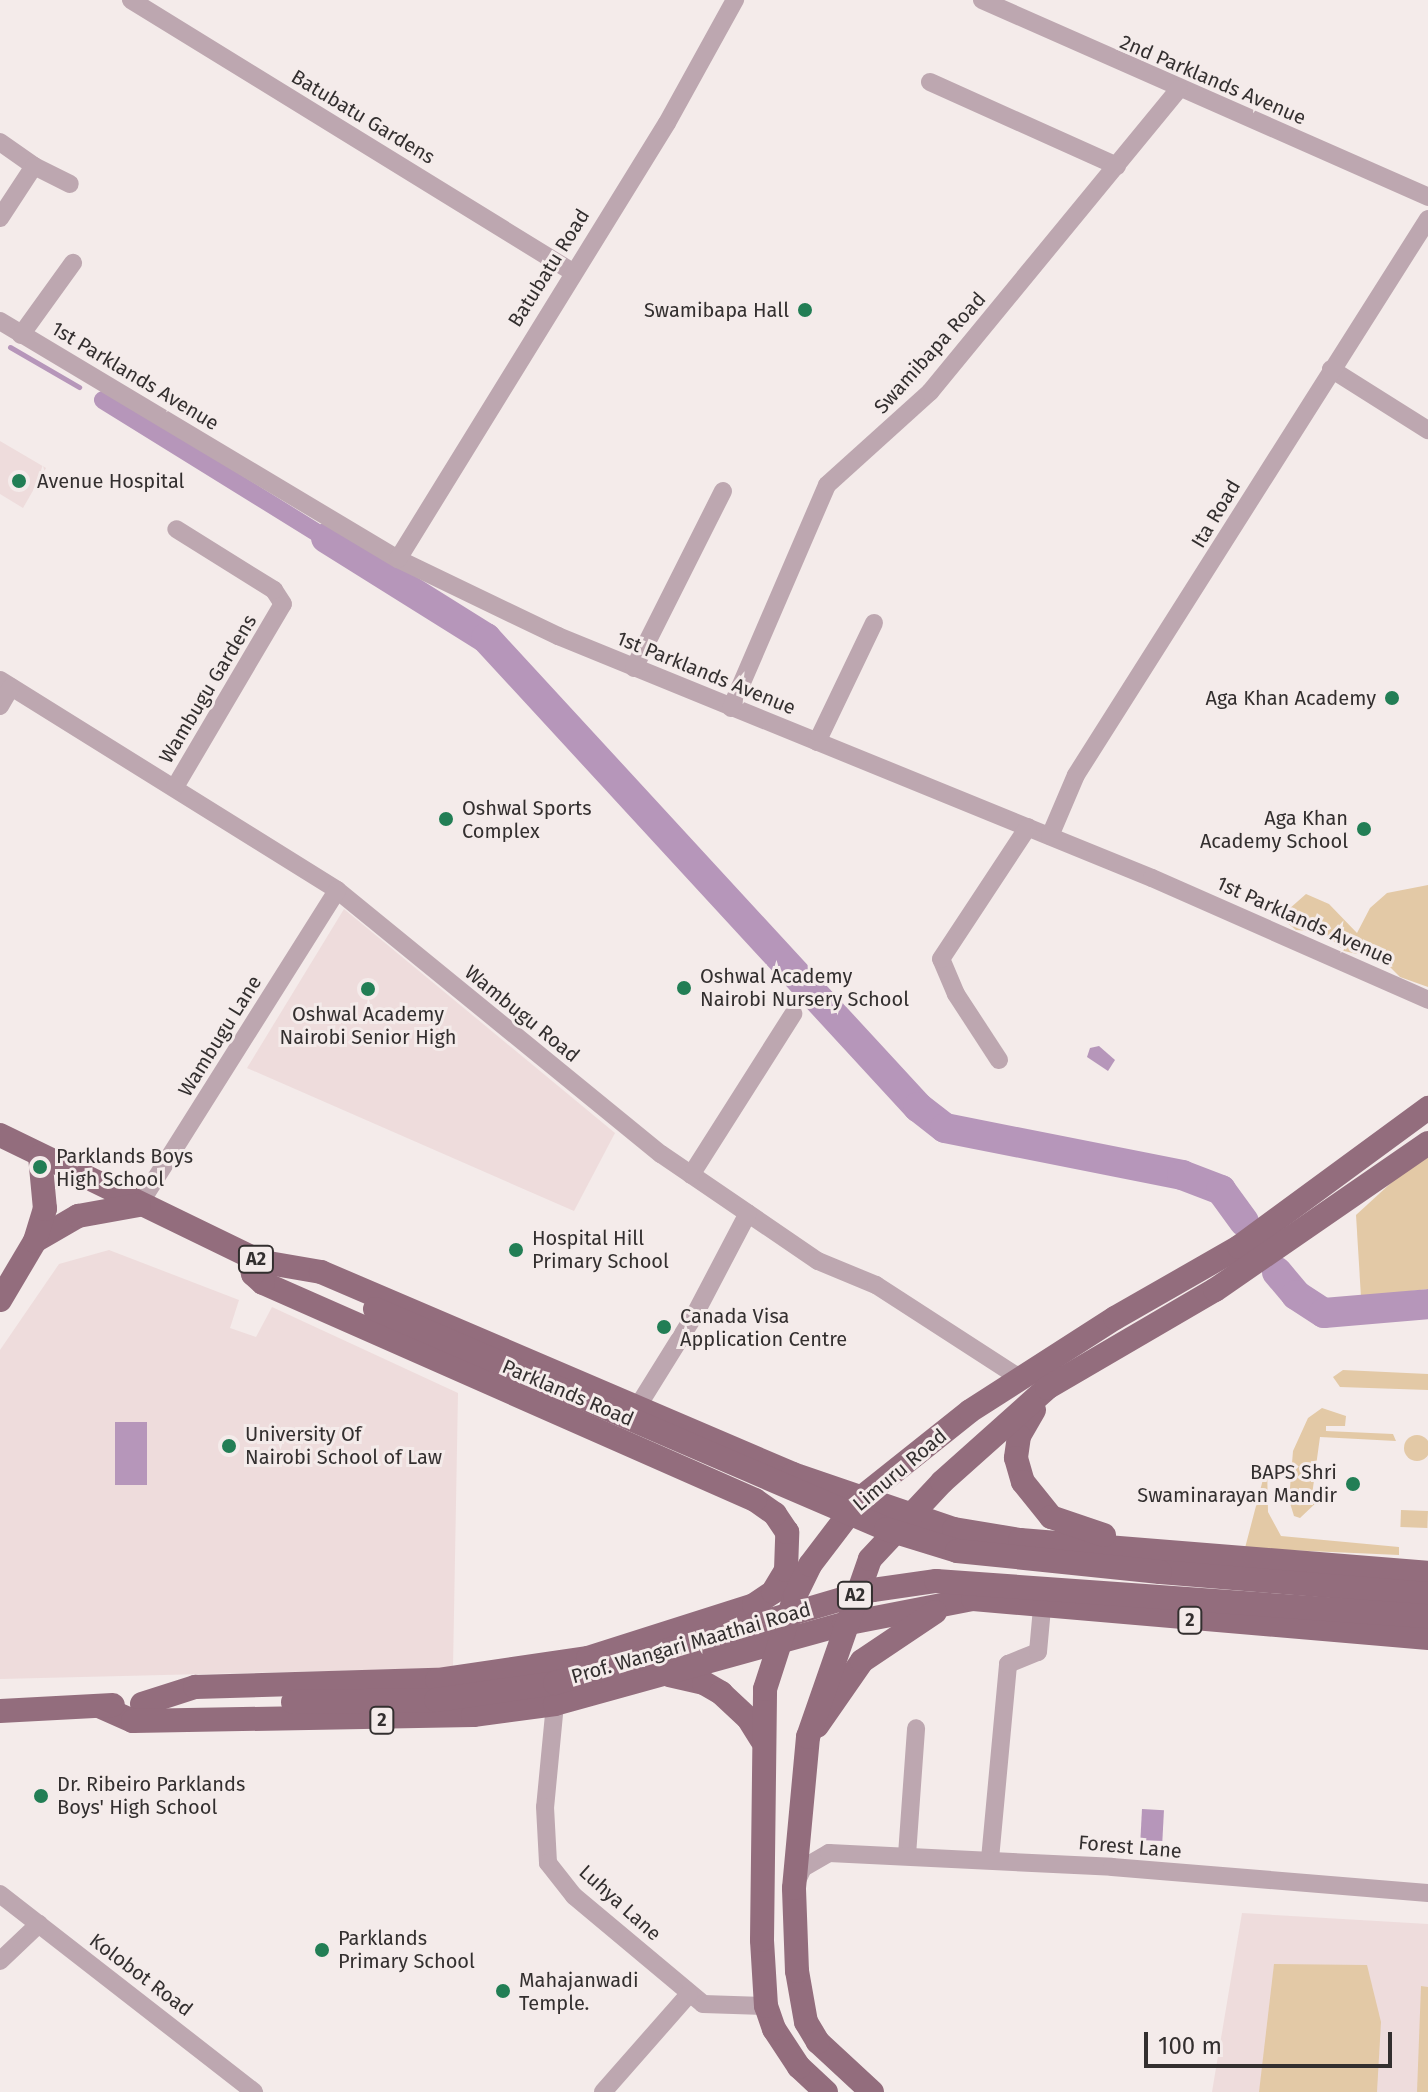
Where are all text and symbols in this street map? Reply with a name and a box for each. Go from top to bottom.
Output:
street label: 2nd Parklands Avenue [1116,30,1310,130]
street label: Batubatu Gardens [287,65,439,169]
street label: Batubatu Road [503,205,595,331]
street label: Swamibapa Road [869,287,991,419]
place label: Swamibapa Hall [644,298,789,322]
marker: Swamibapa Hall [796,301,814,319]
street label: 1st Parklands Avenue [47,316,223,436]
place label: Avenue Hospital [37,469,184,493]
marker: Avenue Hospital [8,470,30,492]
street label: Ita Road [1186,476,1246,552]
street label: Wambugu Gardens [154,610,262,768]
street label: 1st Parklands Avenue [613,626,799,720]
place label: Aga Khan Academy [1206,686,1376,710]
marker: Aga Khan Academy [1383,689,1401,707]
place label: Oshwal Sports Complex [462,796,592,843]
place label: Aga Khan Academy School [1200,806,1348,853]
marker: Oshwal Sports Complex [437,810,455,828]
marker: Aga Khan Academy School [1355,820,1373,838]
street label: 1st Parklands Avenue [1213,871,1397,971]
street label: Wambugu Road [460,960,584,1068]
place label: Oshwal Academy Nairobi Nursery School [700,964,909,1011]
street label: Wambugu Lane [173,971,267,1101]
marker: Oshwal Academy Nairobi Nursery School [675,979,693,997]
marker: Oshwal Academy Nairobi Senior High [359,980,377,998]
place label: Oshwal Academy Nairobi Senior High [279,1002,457,1049]
place label: Parklands Boys High School [56,1144,193,1191]
marker: Parklands Boys High School [31,1158,49,1176]
place label: Hospital Hill Primary School [532,1226,669,1273]
marker: Hospital Hill Primary School [507,1241,525,1259]
road number: A2 [236,1245,276,1273]
place label: Canada Visa Application Centre [680,1304,847,1351]
marker: Canada Visa Application Centre [655,1318,673,1336]
street label: Parklands Road [499,1355,637,1431]
place label: University Of Nairobi School of Law [245,1422,442,1469]
street label: Limuru Road [848,1424,952,1516]
marker: University Of Nairobi School of Law [220,1437,238,1455]
place label: BAPS Shri Swaminarayan Mandir [1137,1460,1337,1507]
marker: BAPS Shri Swaminarayan Mandir [1344,1475,1362,1493]
road number: A2 [835,1581,875,1609]
street label: Prof. Wangari Maathai Road [568,1597,814,1689]
road number: 2 [1176,1606,1204,1634]
road number: 2 [368,1706,396,1734]
place label: Dr. Ribeiro Parklands Boys' High School [57,1772,245,1819]
marker: Dr. Ribeiro Parklands Boys' High School [32,1787,50,1805]
street label: Forest Lane [1077,1831,1183,1863]
street label: Luhya Lane [574,1860,666,1946]
place label: Parklands Primary School [338,1926,475,1973]
street label: Kolobot Road [85,1928,197,2022]
marker: Parklands Primary School [313,1941,331,1959]
place label: Mahajanwadi Temple. [519,1968,639,2015]
marker: Mahajanwadi Temple. [494,1982,512,2000]
scale bar [1148,2016,1396,2066]
text: 100 m [1158,2032,1222,2060]

